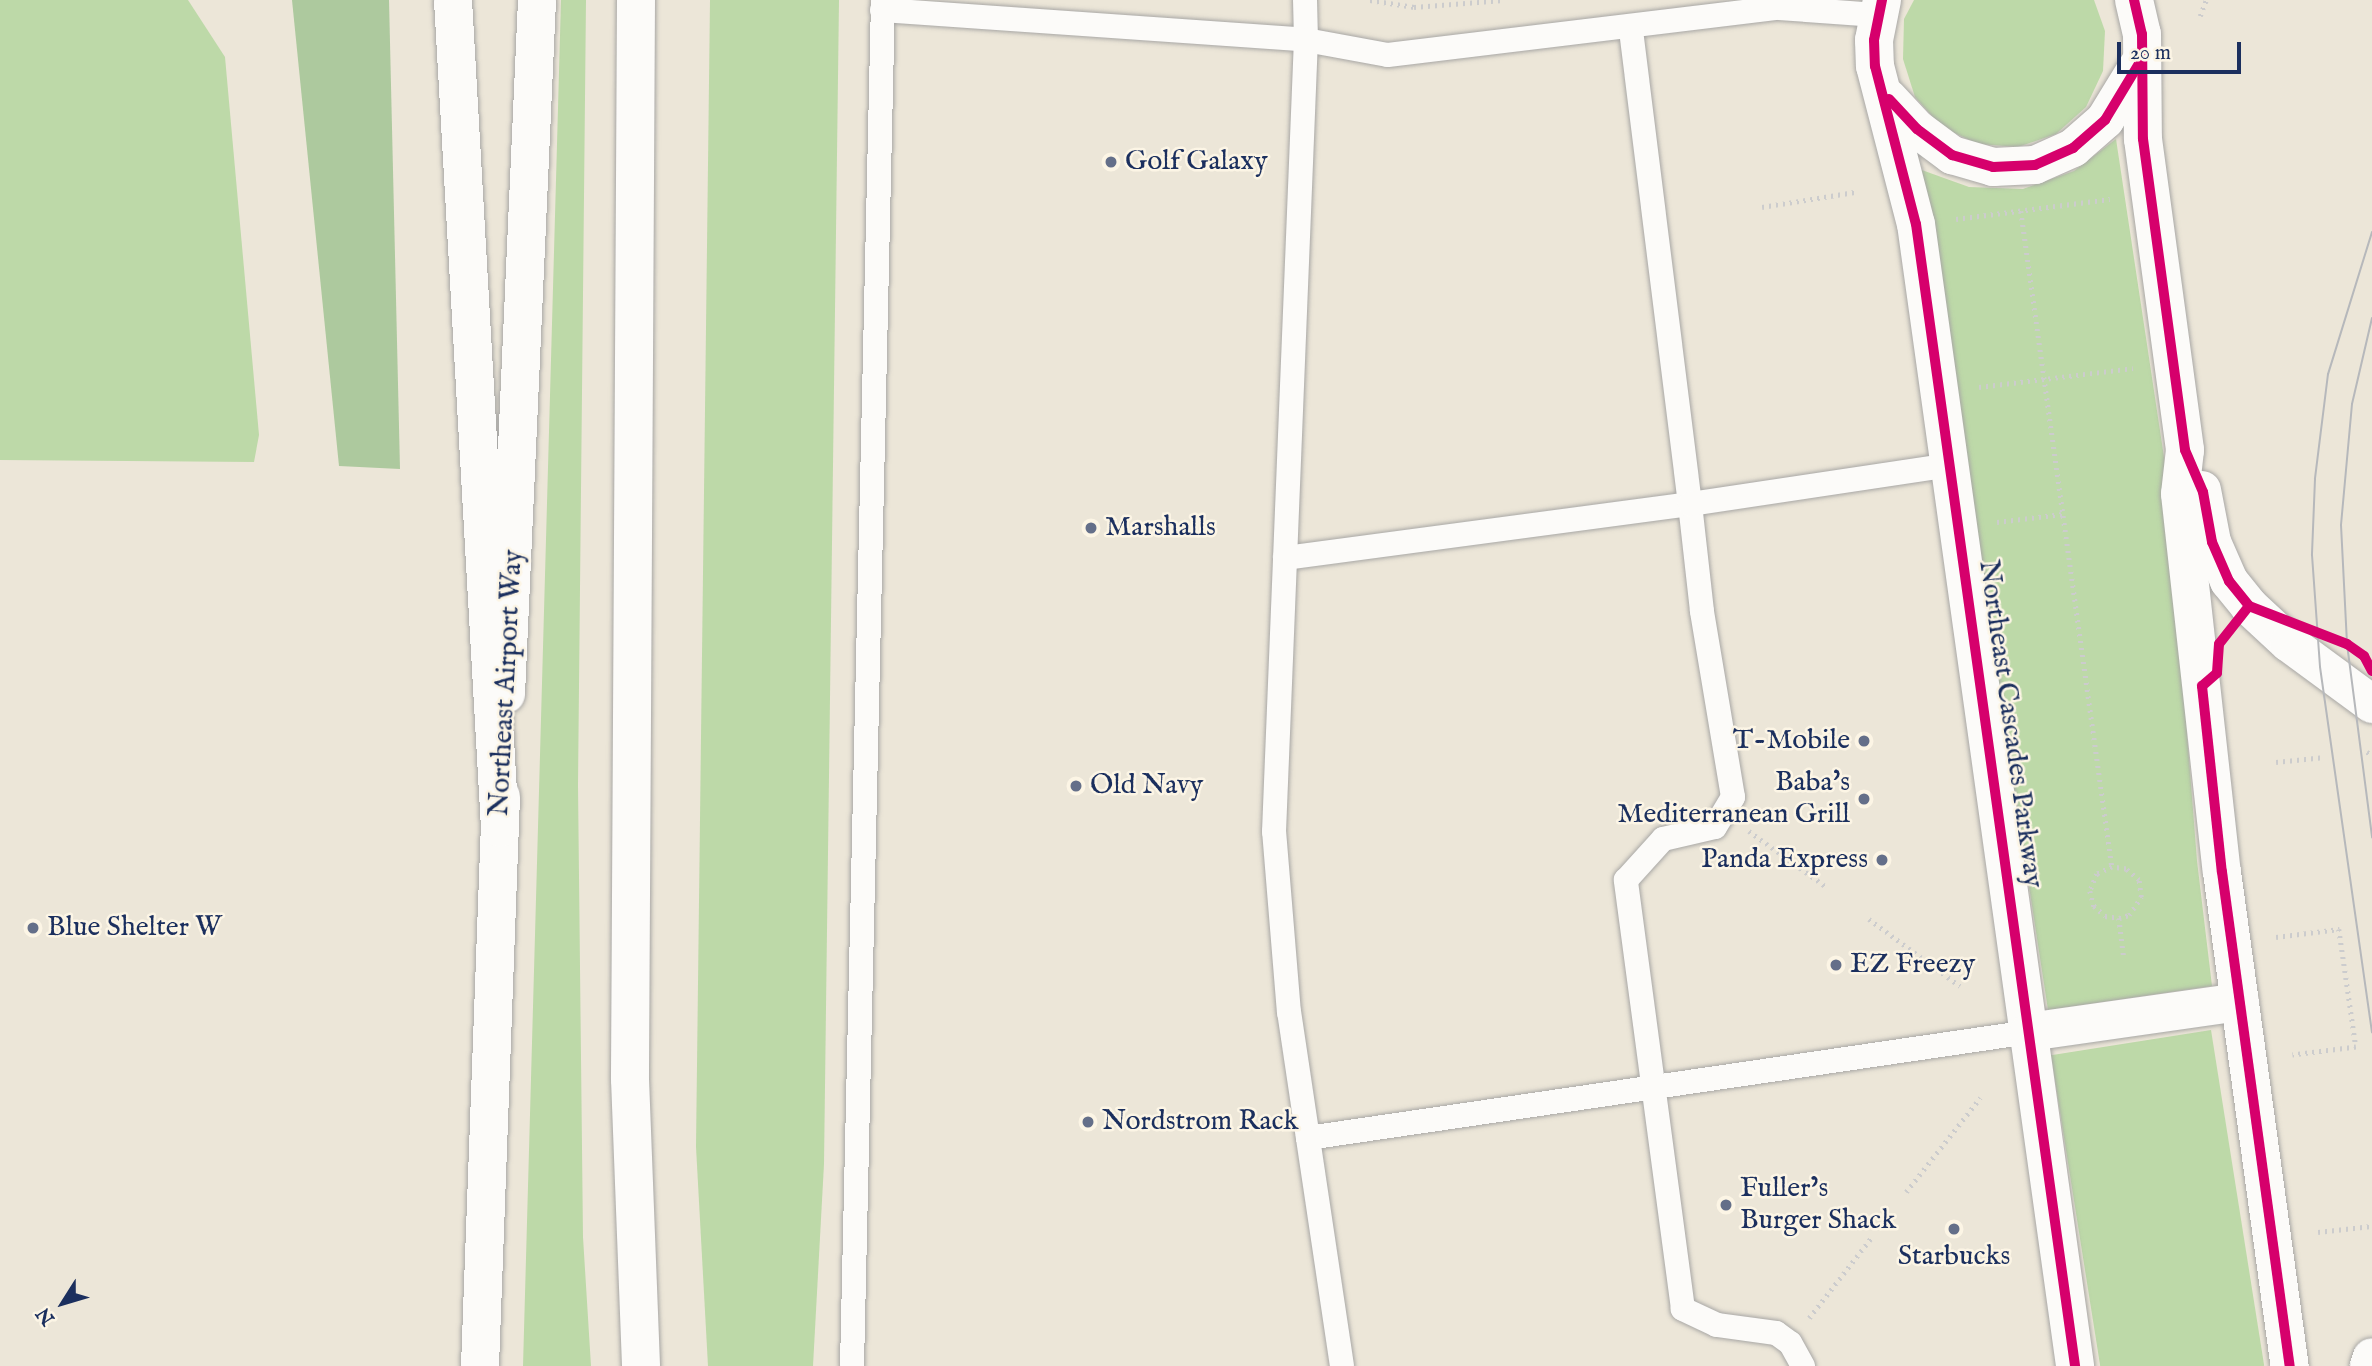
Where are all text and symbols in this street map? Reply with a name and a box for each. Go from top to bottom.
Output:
scale bar [2120,28,2244,72]
text: 20 m [2130,40,2171,67]
place label: Golf Galaxy [1125,145,1268,179]
marker: Golf Galaxy [1103,154,1119,170]
place label: Marshalls [1105,511,1216,545]
marker: Marshalls [1083,520,1099,536]
street label: Northeast Airport Way [483,549,531,817]
street label: Northeast Cascades Parkway [1970,558,2050,890]
place label: T-Mobile [1733,724,1850,758]
marker: T-Mobile [1856,733,1872,749]
place label: Baba's Mediterranean Grill [1617,766,1850,832]
place label: Old Navy [1090,769,1203,803]
marker: Old Navy [1068,778,1084,794]
marker: Baba's Mediterranean Grill [1856,791,1872,807]
place label: Panda Express [1701,843,1868,877]
marker: Panda Express [1874,852,1890,868]
place label: Blue Shelter W [47,911,222,945]
marker: Blue Shelter W [25,920,41,936]
place label: EZ Freezy [1850,948,1975,982]
marker: EZ Freezy [1828,957,1844,973]
place label: Nordstrom Rack [1102,1105,1298,1139]
marker: Nordstrom Rack [1080,1114,1096,1130]
place label: Fuller’s Burger Shack [1740,1172,1896,1238]
marker: Fuller’s Burger Shack [1718,1197,1734,1213]
marker: Starbucks [1946,1221,1962,1237]
place label: Starbucks [1898,1240,2010,1274]
north arrow [28,1268,98,1338]
text: N [32,1302,61,1329]

